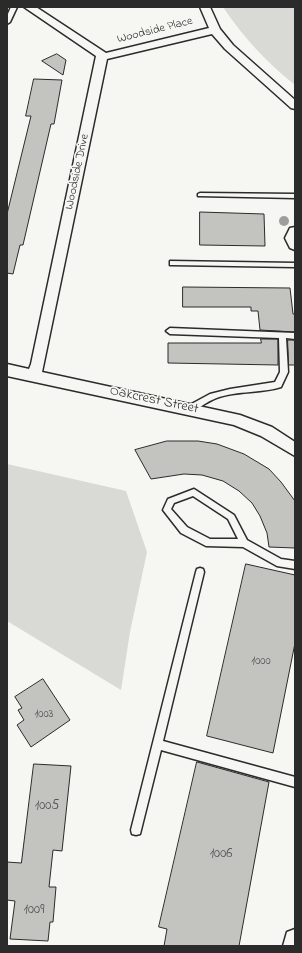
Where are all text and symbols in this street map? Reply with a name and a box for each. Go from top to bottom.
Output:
street label: Woodside Place [116,15,194,47]
street label: Woodside Drive [63,133,93,211]
street label: Oakcrest Street [108,383,200,419]
house number: 1000 [251,655,271,669]
house number: 1003 [34,708,54,722]
house number: 1005 [35,799,59,815]
house number: 1006 [210,847,232,863]
house number: 1009 [24,903,44,919]

